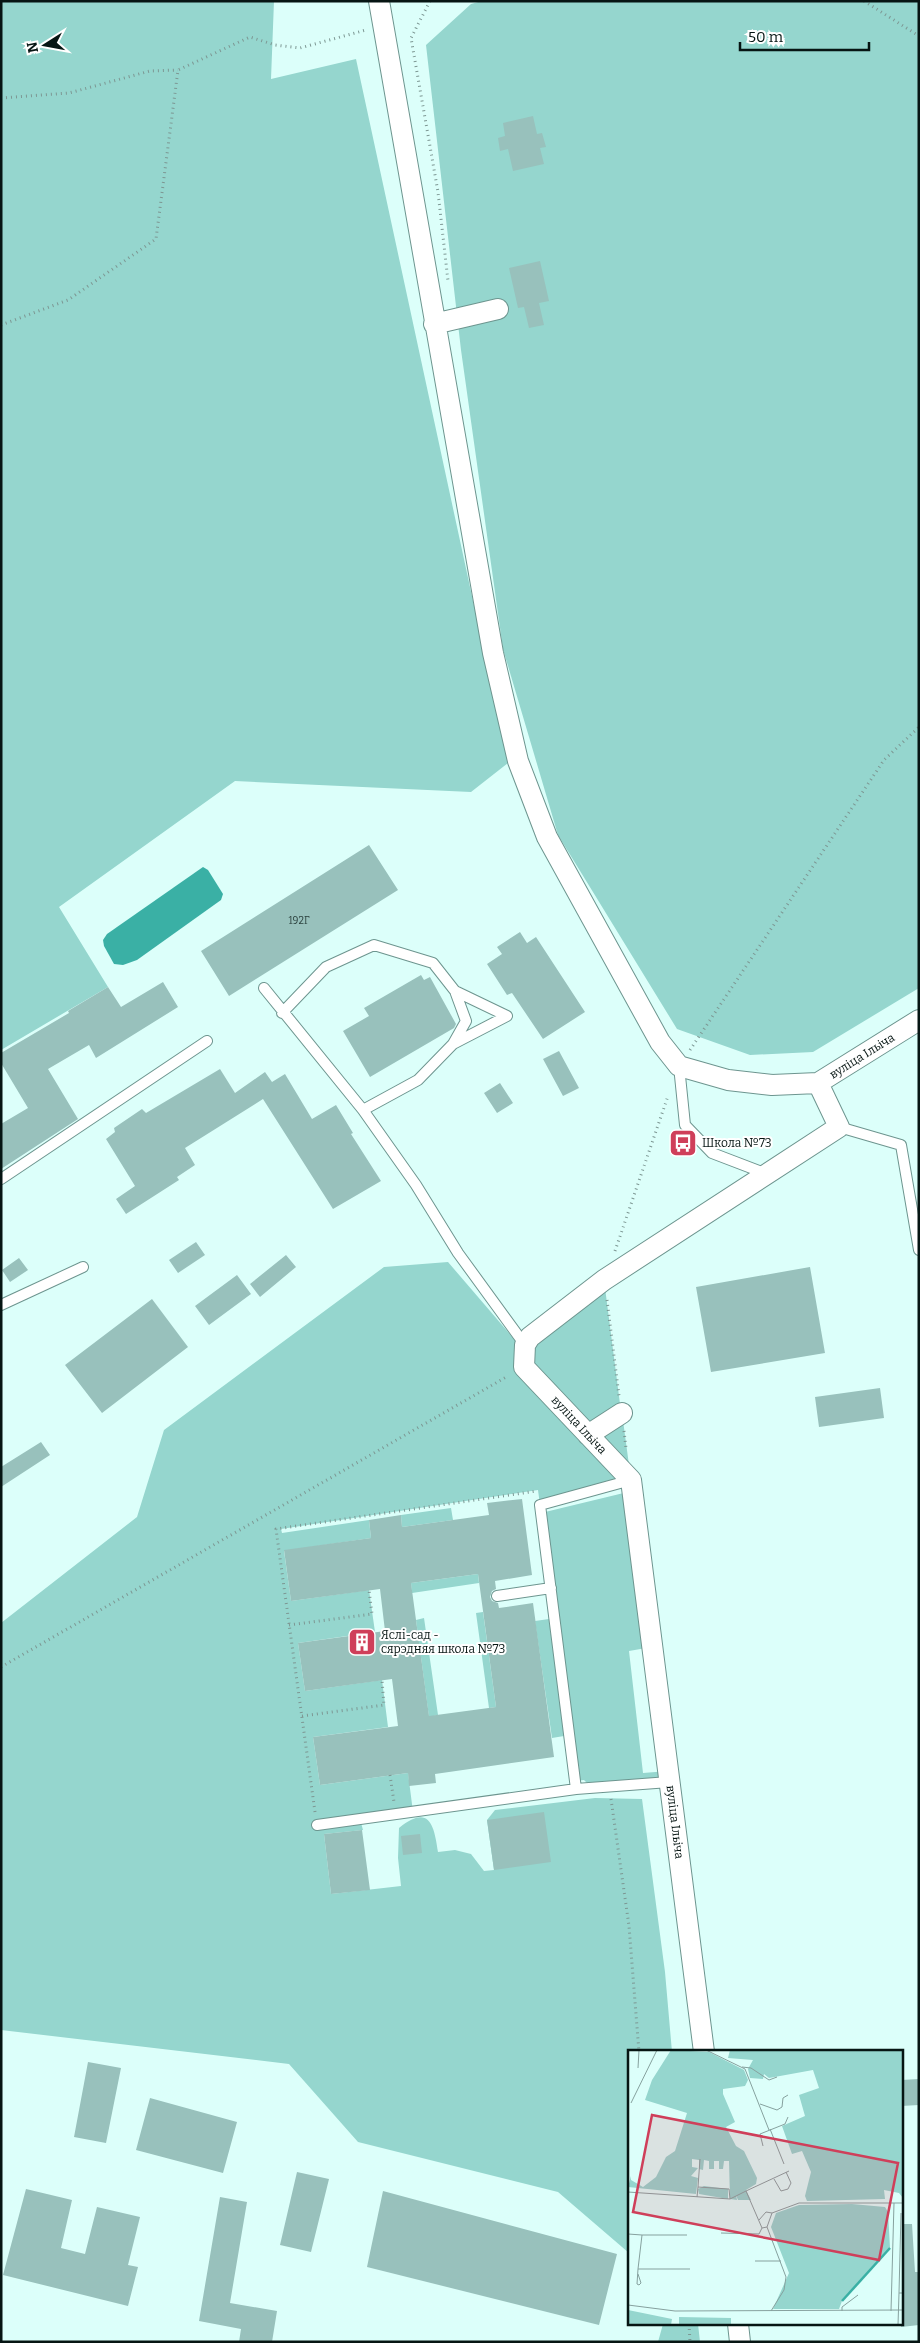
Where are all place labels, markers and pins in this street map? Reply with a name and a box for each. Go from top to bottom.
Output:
bus stop icon: Школа №73 [668,1128,698,1158]
place label: Школа №73 [702,1136,772,1150]
building icon: Яслі-сад - сярэдняя школа №73 [347,1627,377,1657]
place label: Яслі-сад - сярэдняя школа №73 [381,1628,505,1656]

